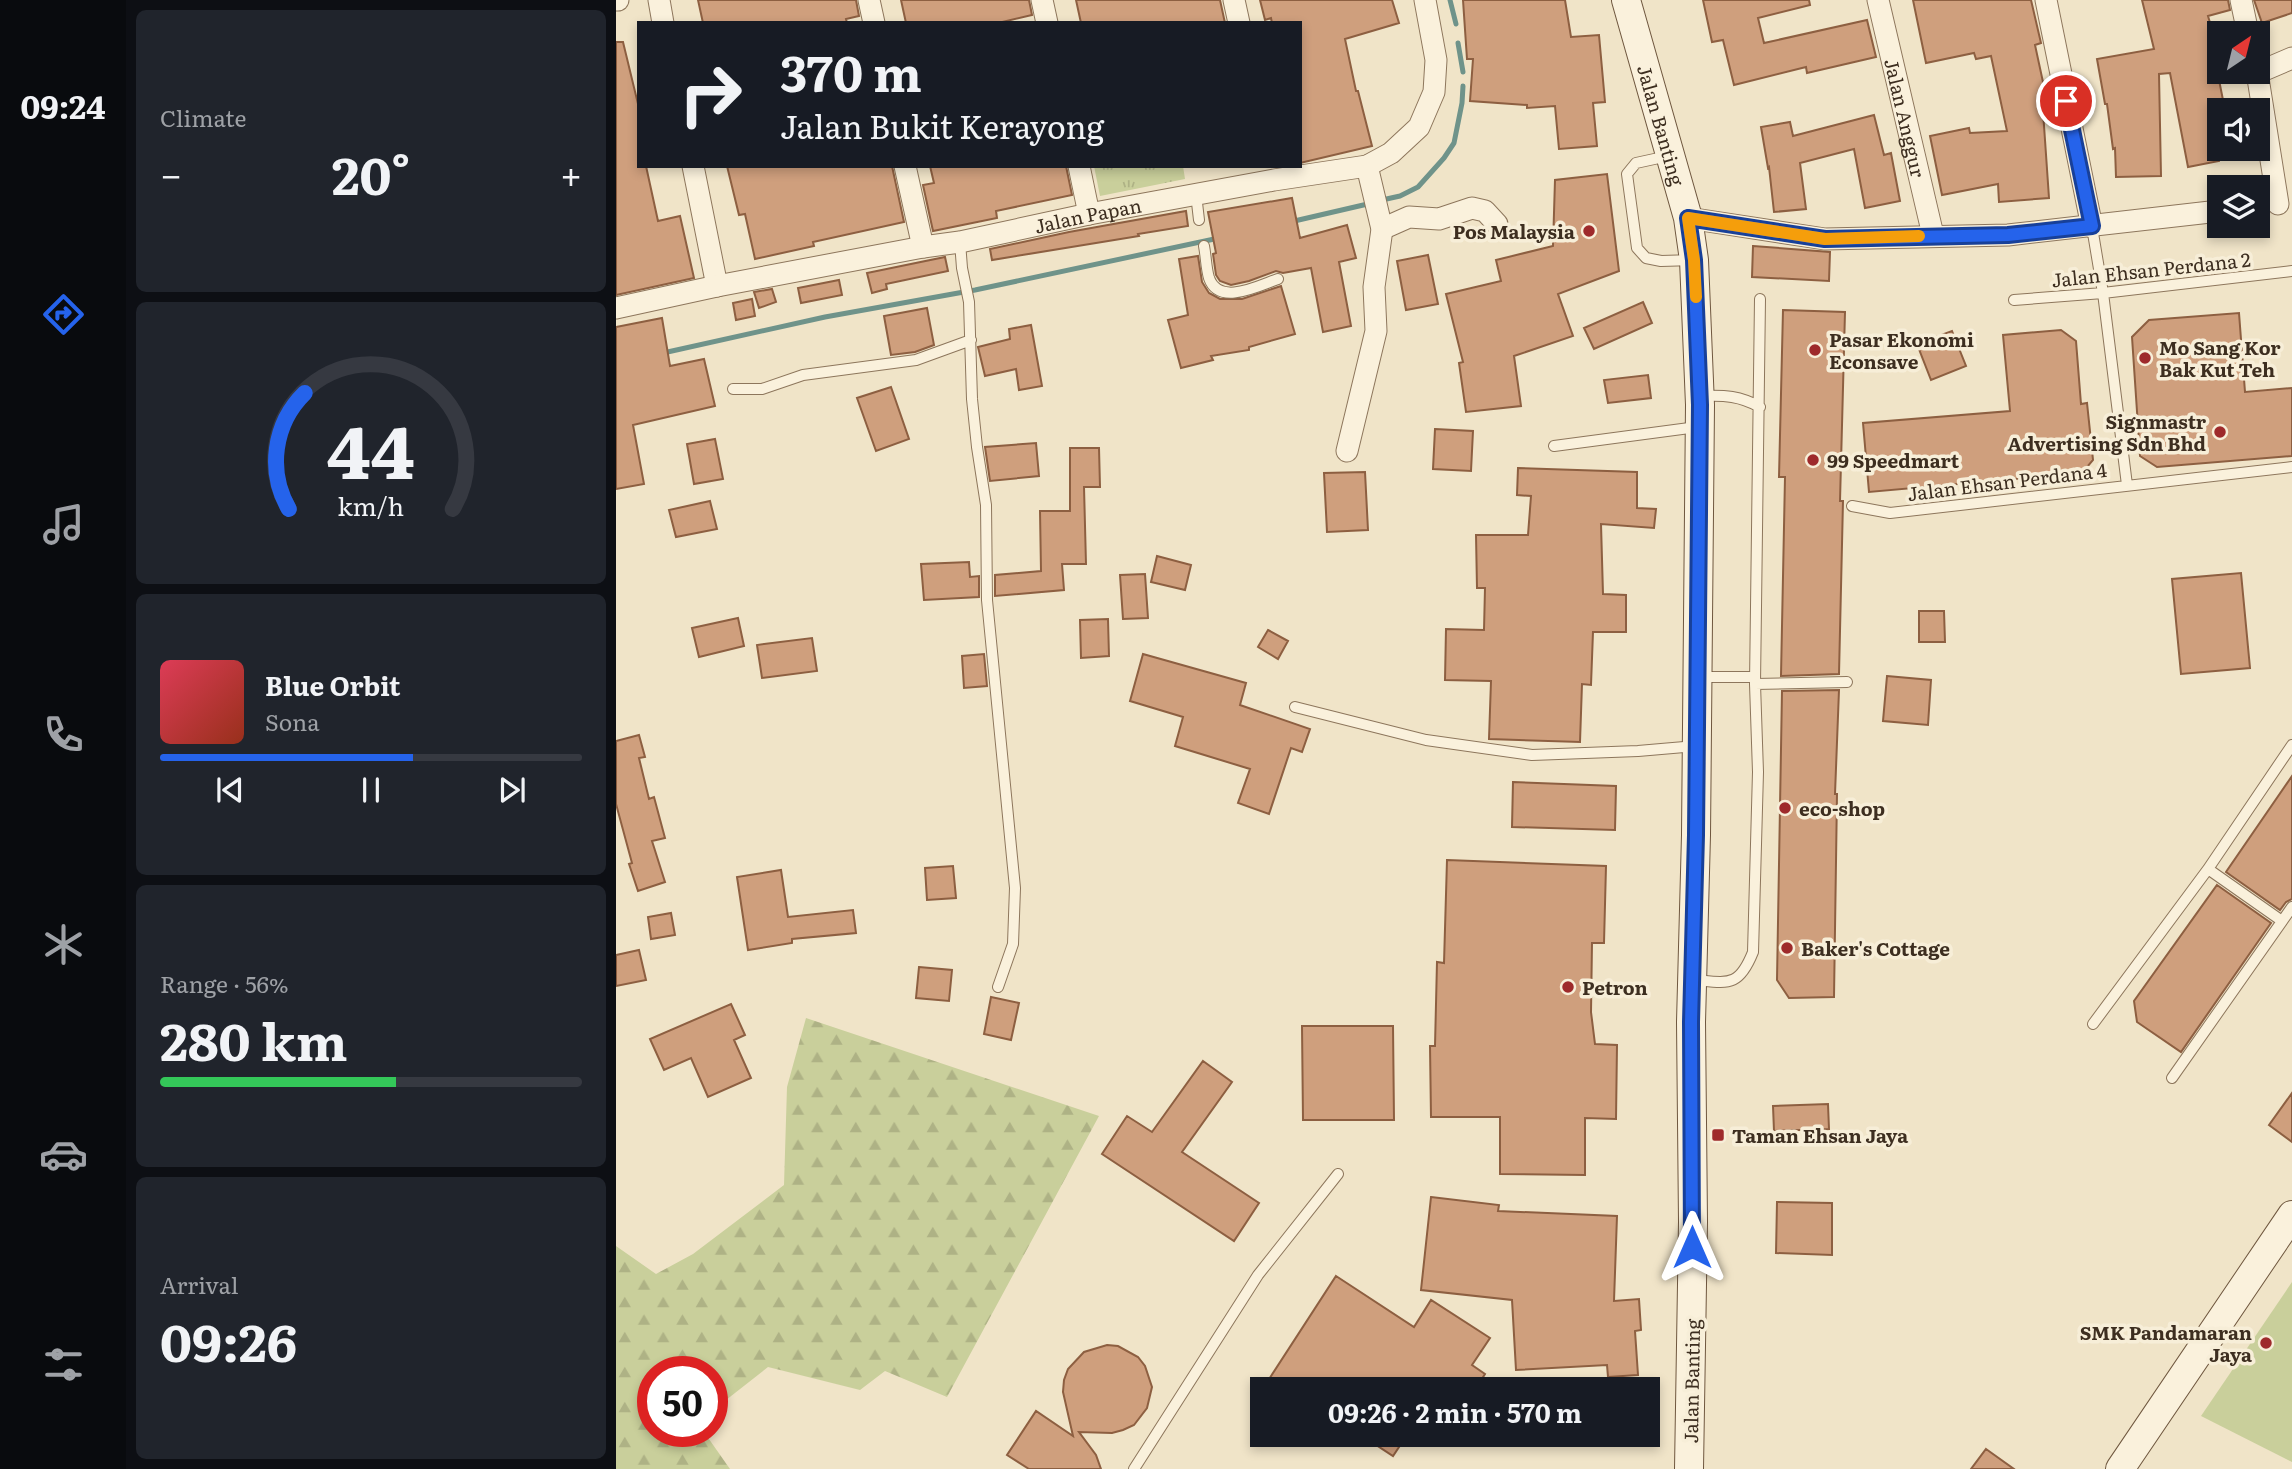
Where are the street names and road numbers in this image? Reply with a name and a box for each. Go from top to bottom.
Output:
street label: Jalan Anggur [1878,56,1933,180]
street label: Jalan Banting [1631,61,1692,189]
street label: Jalan Papan [1032,191,1144,240]
street label: Jalan Ehsan Perdana 2 [2050,245,2252,293]
street label: Jalan Ehsan Perdana 4 [1906,455,2109,507]
street label: Jalan Banting [1676,1318,1706,1444]

